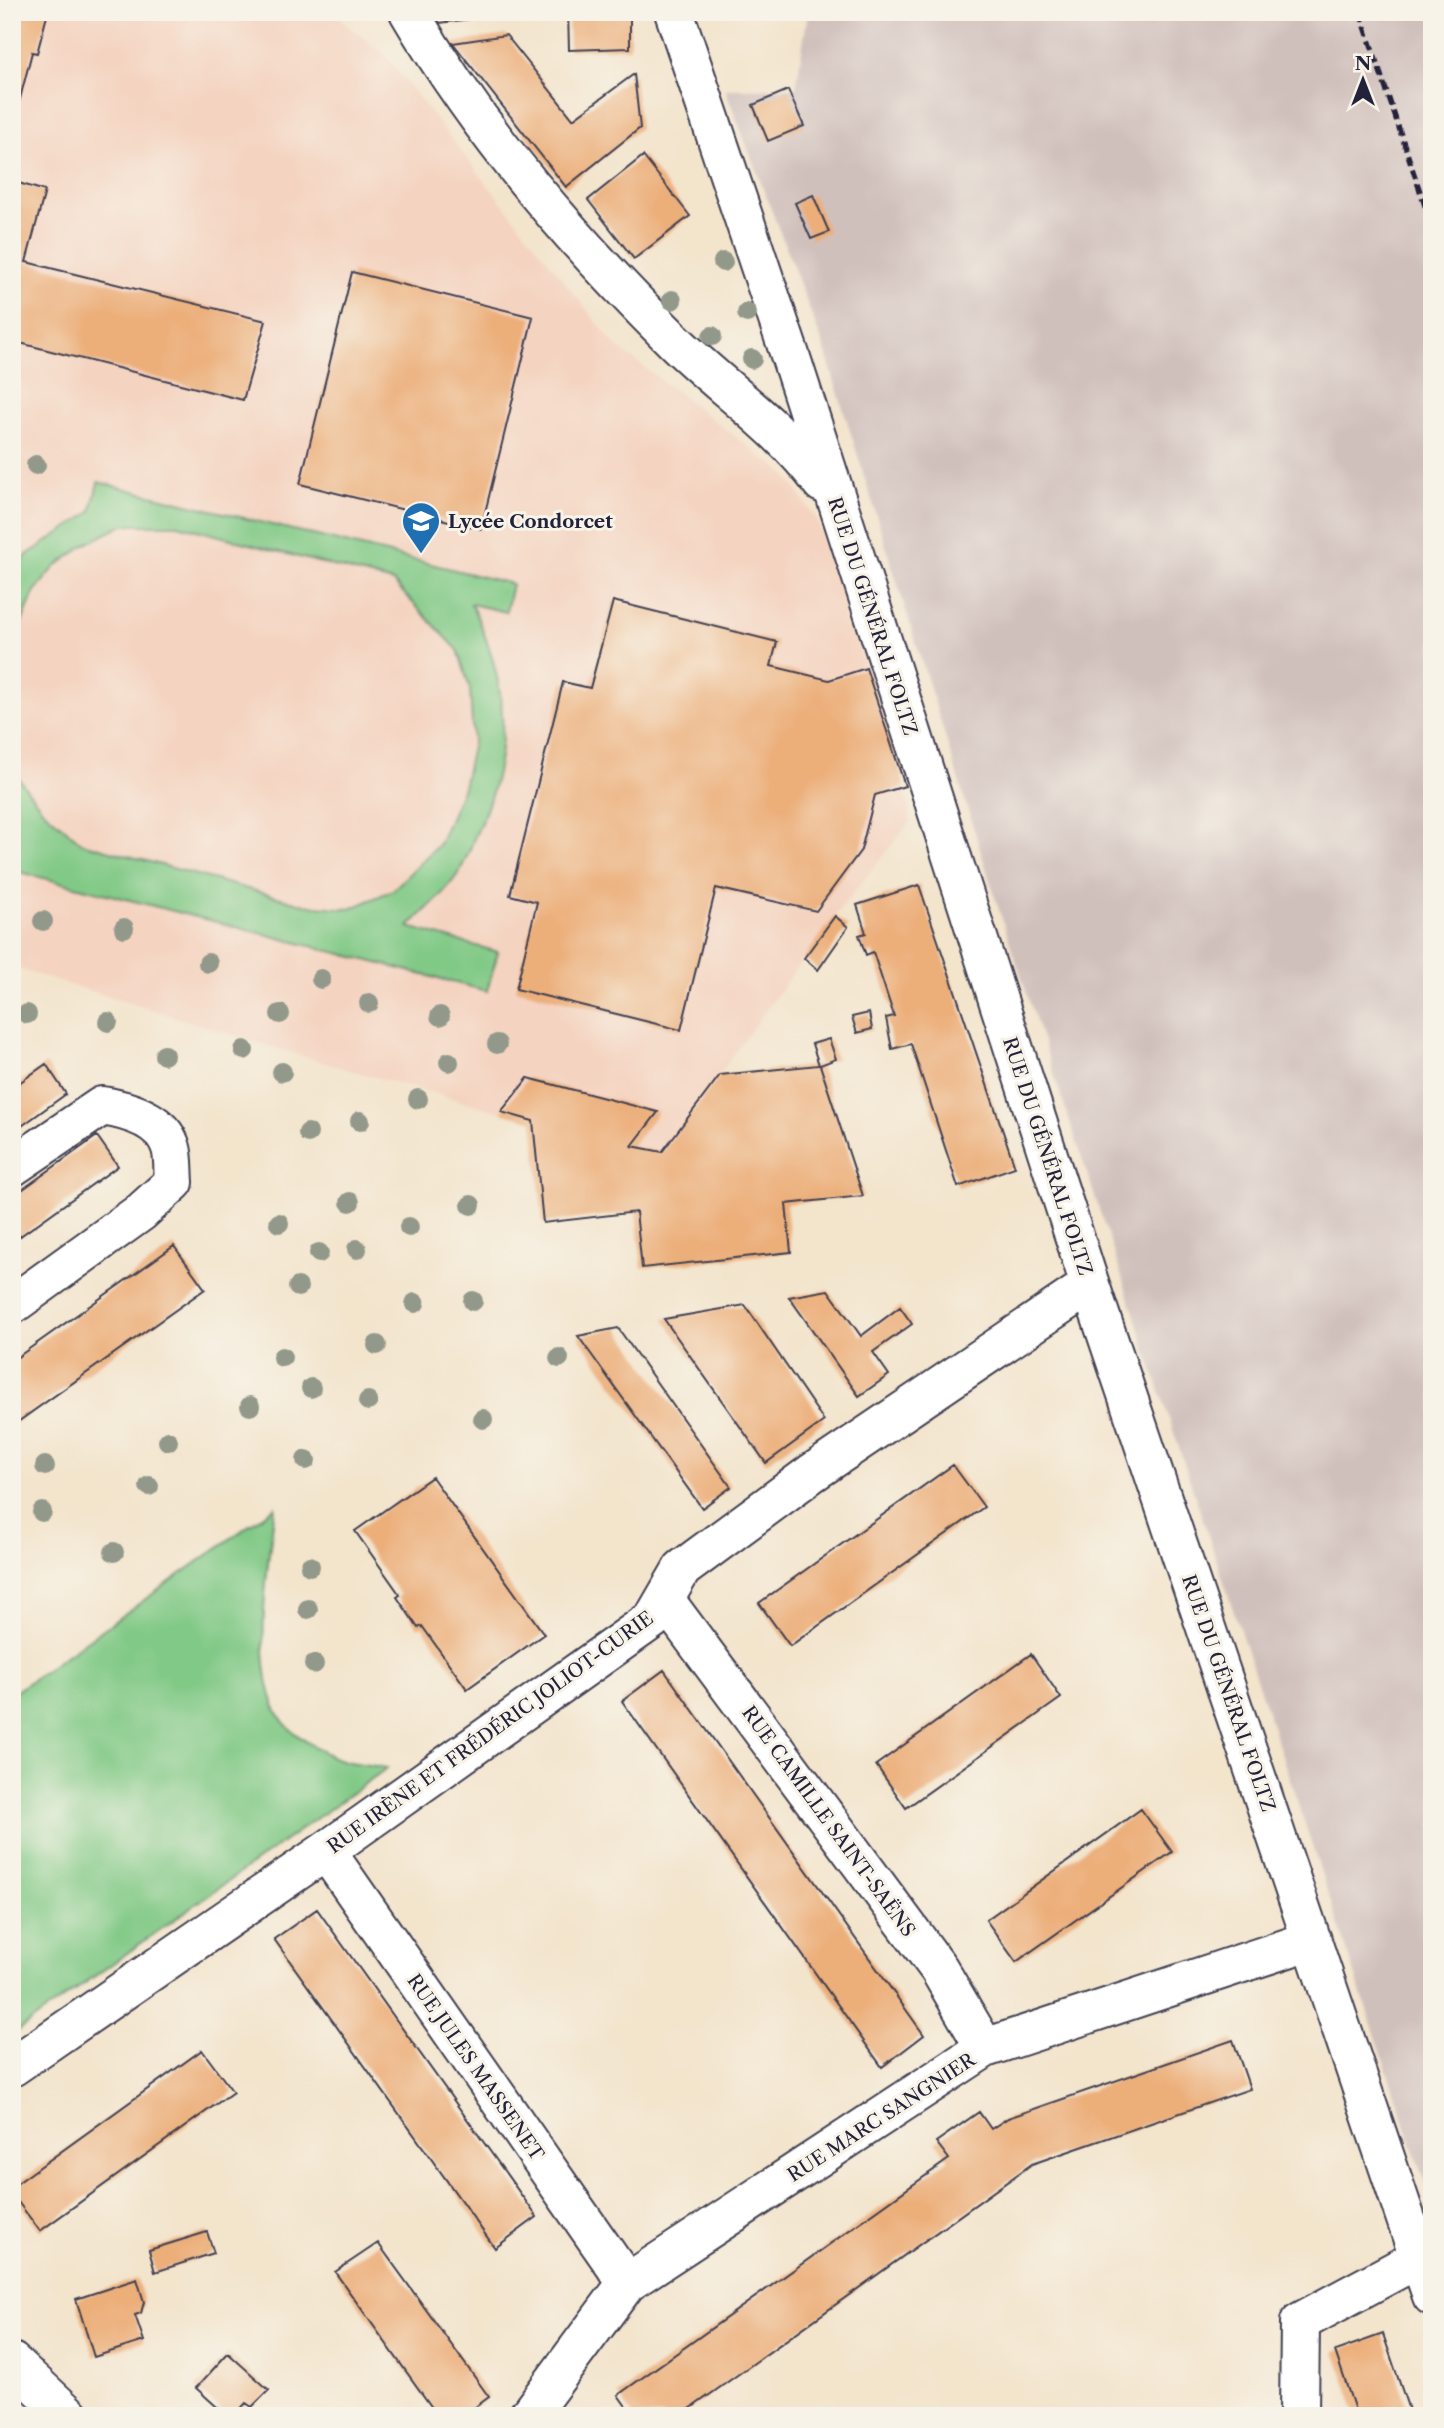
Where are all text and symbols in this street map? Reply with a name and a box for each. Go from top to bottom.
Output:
north arrow [1328,46,1398,116]
text: N [1355,52,1371,75]
street label: RUE DU GÉNÉRAL FOLTZ [823,494,922,738]
school or university icon: Lycée Condorcet [400,500,442,555]
place label: Lycée Condorcet [448,510,613,533]
street label: RUE DU GÉNÉRAL FOLTZ [998,1034,1097,1278]
street label: RUE DU GÉNÉRAL FOLTZ [1177,1572,1280,1815]
street label: RUE IRÈNE ET FRÉDÉRIC JOLIOT-CURIE [323,1606,658,1858]
street label: RUE CAMILLE SAINT-SAËNS [737,1702,920,1941]
street label: RUE JULES MASSENET [402,1970,549,2166]
street label: RUE MARC SANGNIER [783,2048,980,2187]

